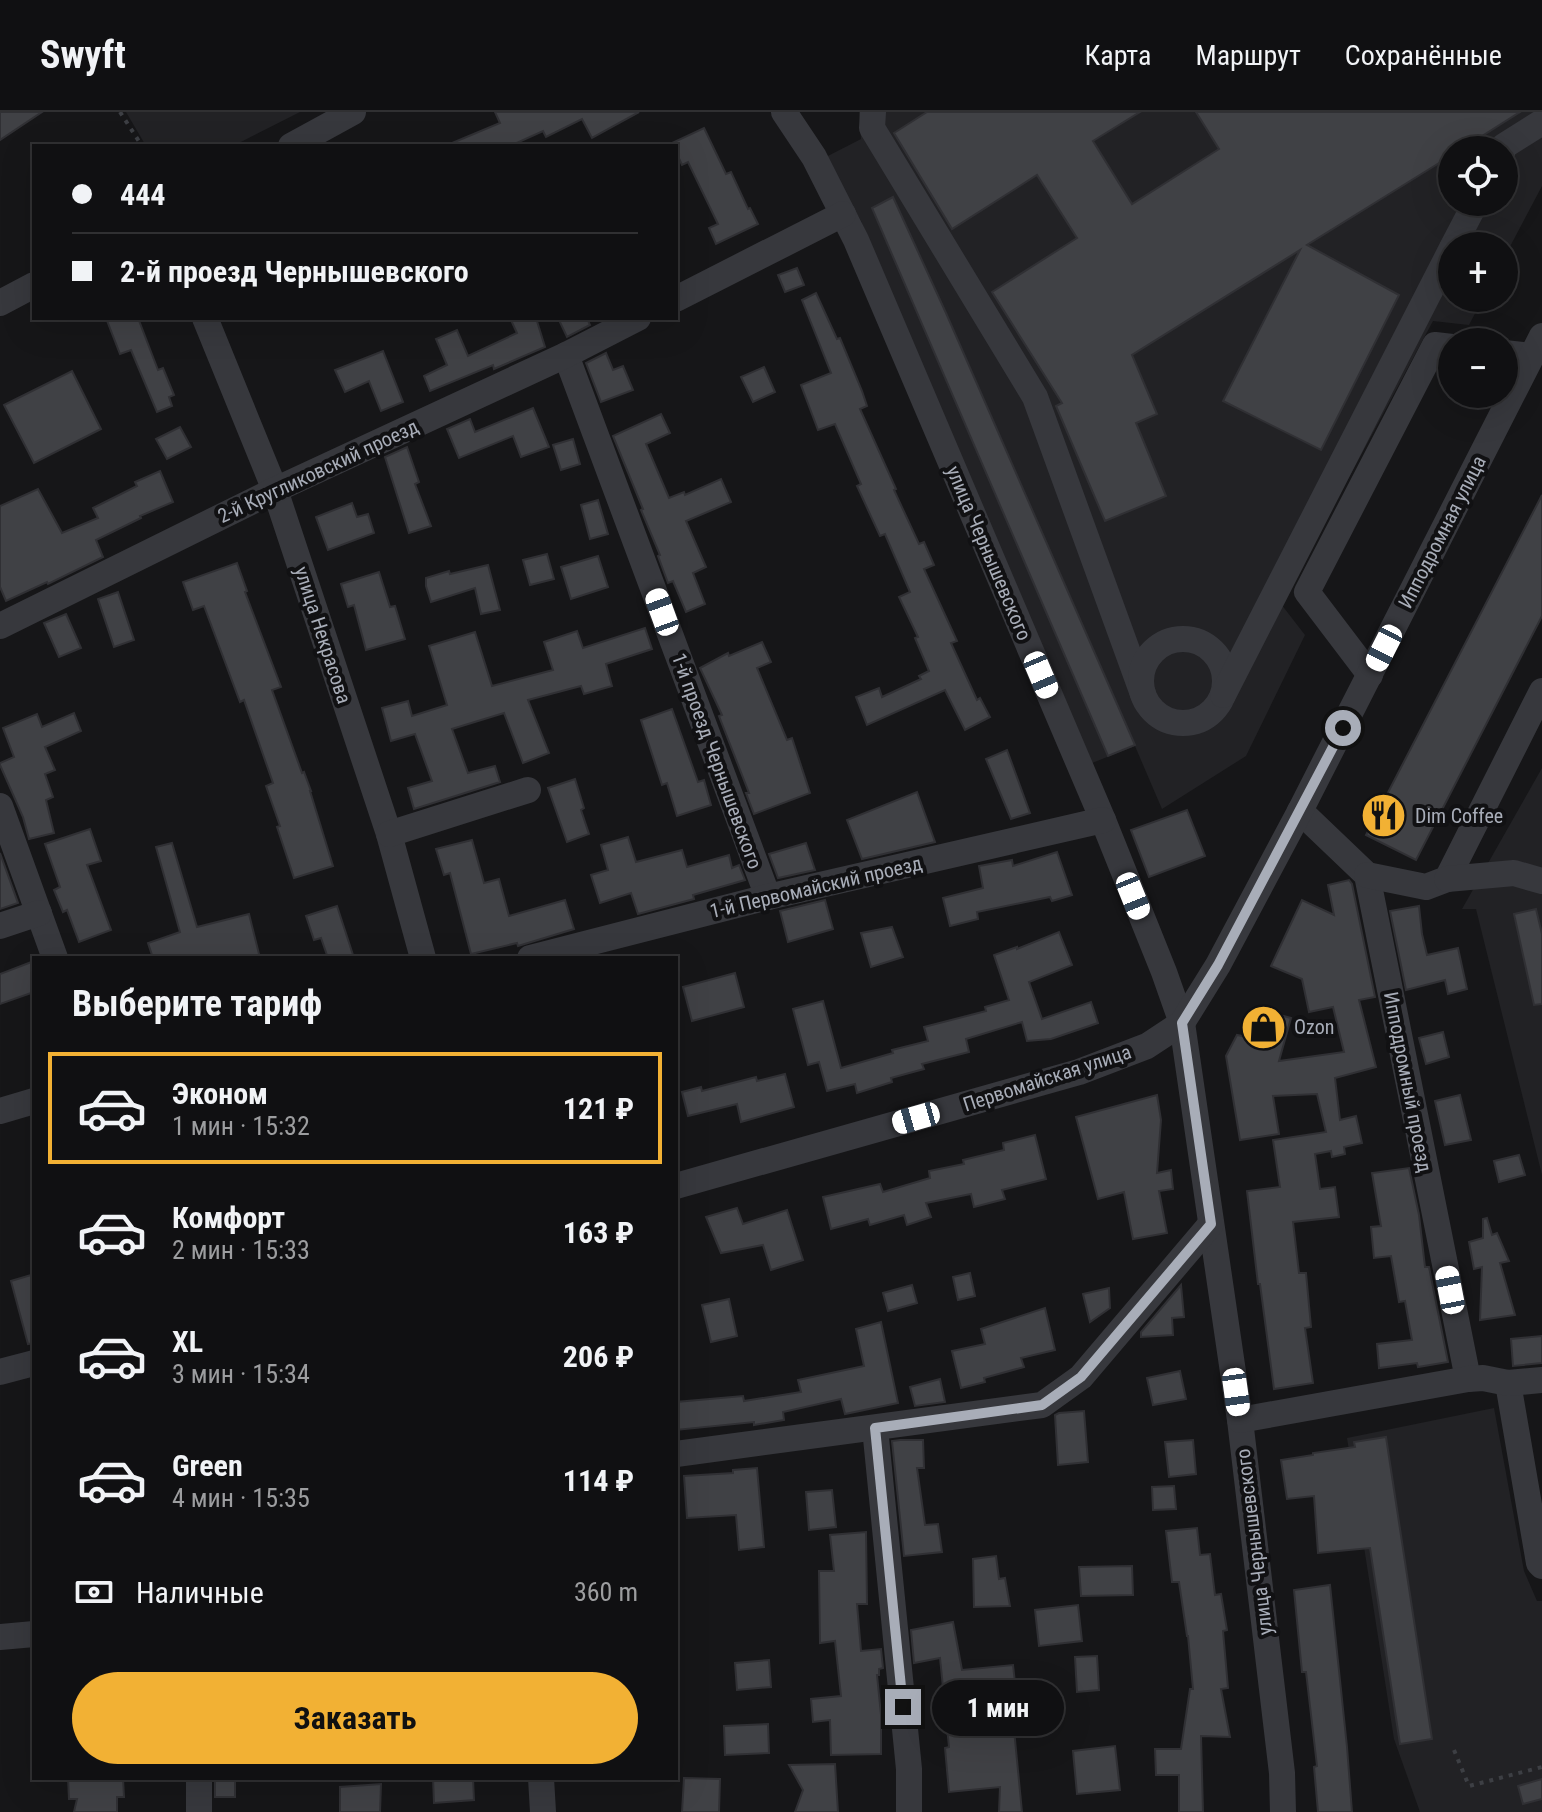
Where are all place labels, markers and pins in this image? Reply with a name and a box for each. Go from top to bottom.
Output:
restaurant icon: Dim Coffee [1360,792,1408,840]
place label: Dim Coffee [1415,804,1503,828]
shop icon: Ozon [1239,1003,1287,1051]
place label: Ozon [1294,1015,1334,1039]

